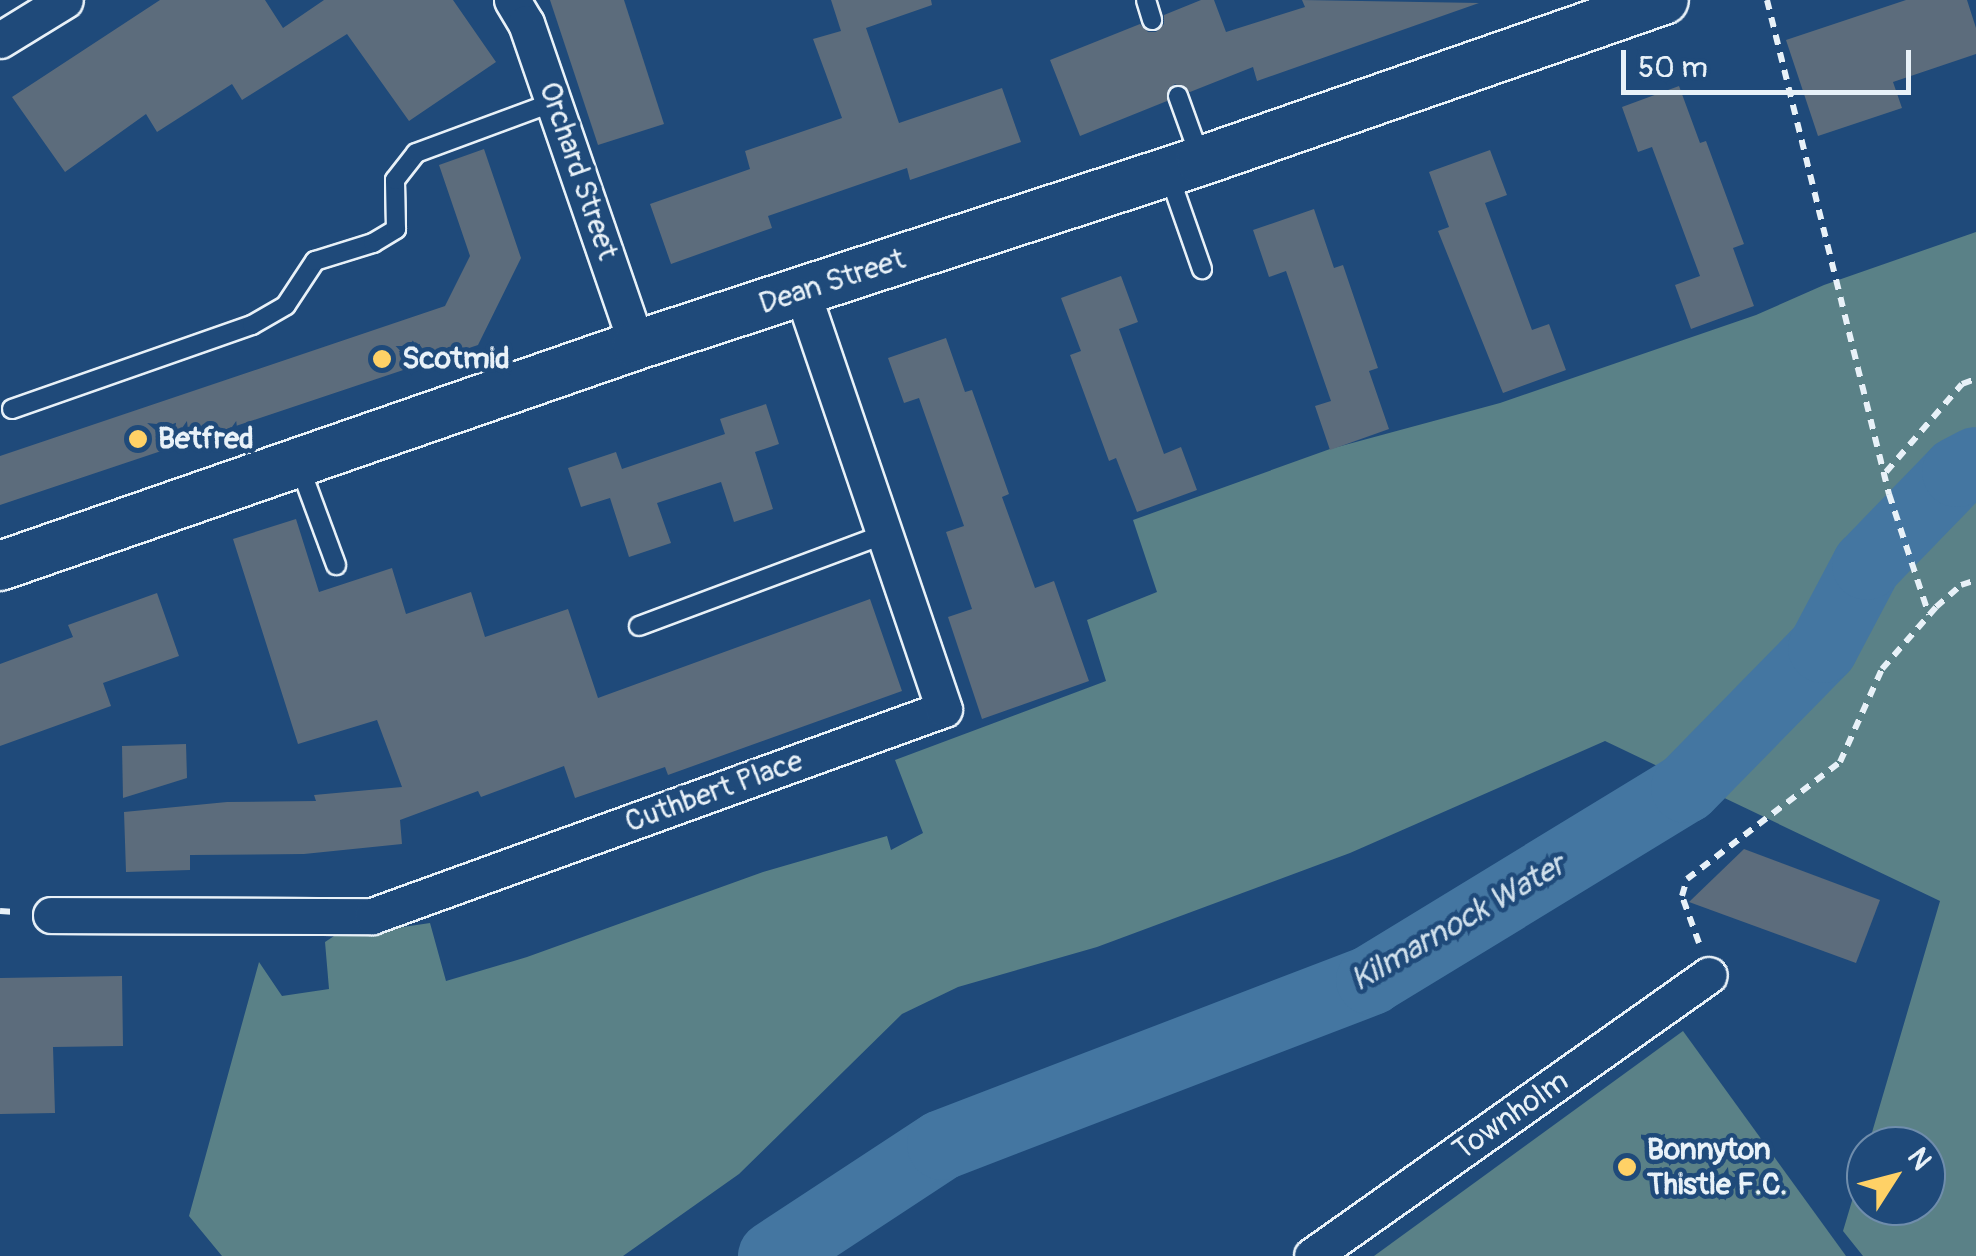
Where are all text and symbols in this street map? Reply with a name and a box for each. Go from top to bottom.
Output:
scale bar [1626,30,1916,92]
text: 50 m [1638,49,1708,86]
street label: Orchard Street [531,77,625,265]
street label: Dean Street [754,241,910,323]
place label: Scotmid [402,341,510,377]
marker: Scotmid [371,348,393,370]
place label: Betfred [158,421,254,457]
marker: Betfred [127,428,149,450]
street label: Cuthbert Place [620,743,808,841]
water label: Kilmarnock Water [1344,846,1572,1000]
street label: Townholm [1446,1063,1576,1169]
north arrow [1846,1126,1946,1226]
place label: Bonnyton Thistle F.C. [1647,1132,1787,1202]
text: N [1899,1141,1939,1177]
marker: Bonnyton Thistle F.C. [1616,1156,1638,1178]

